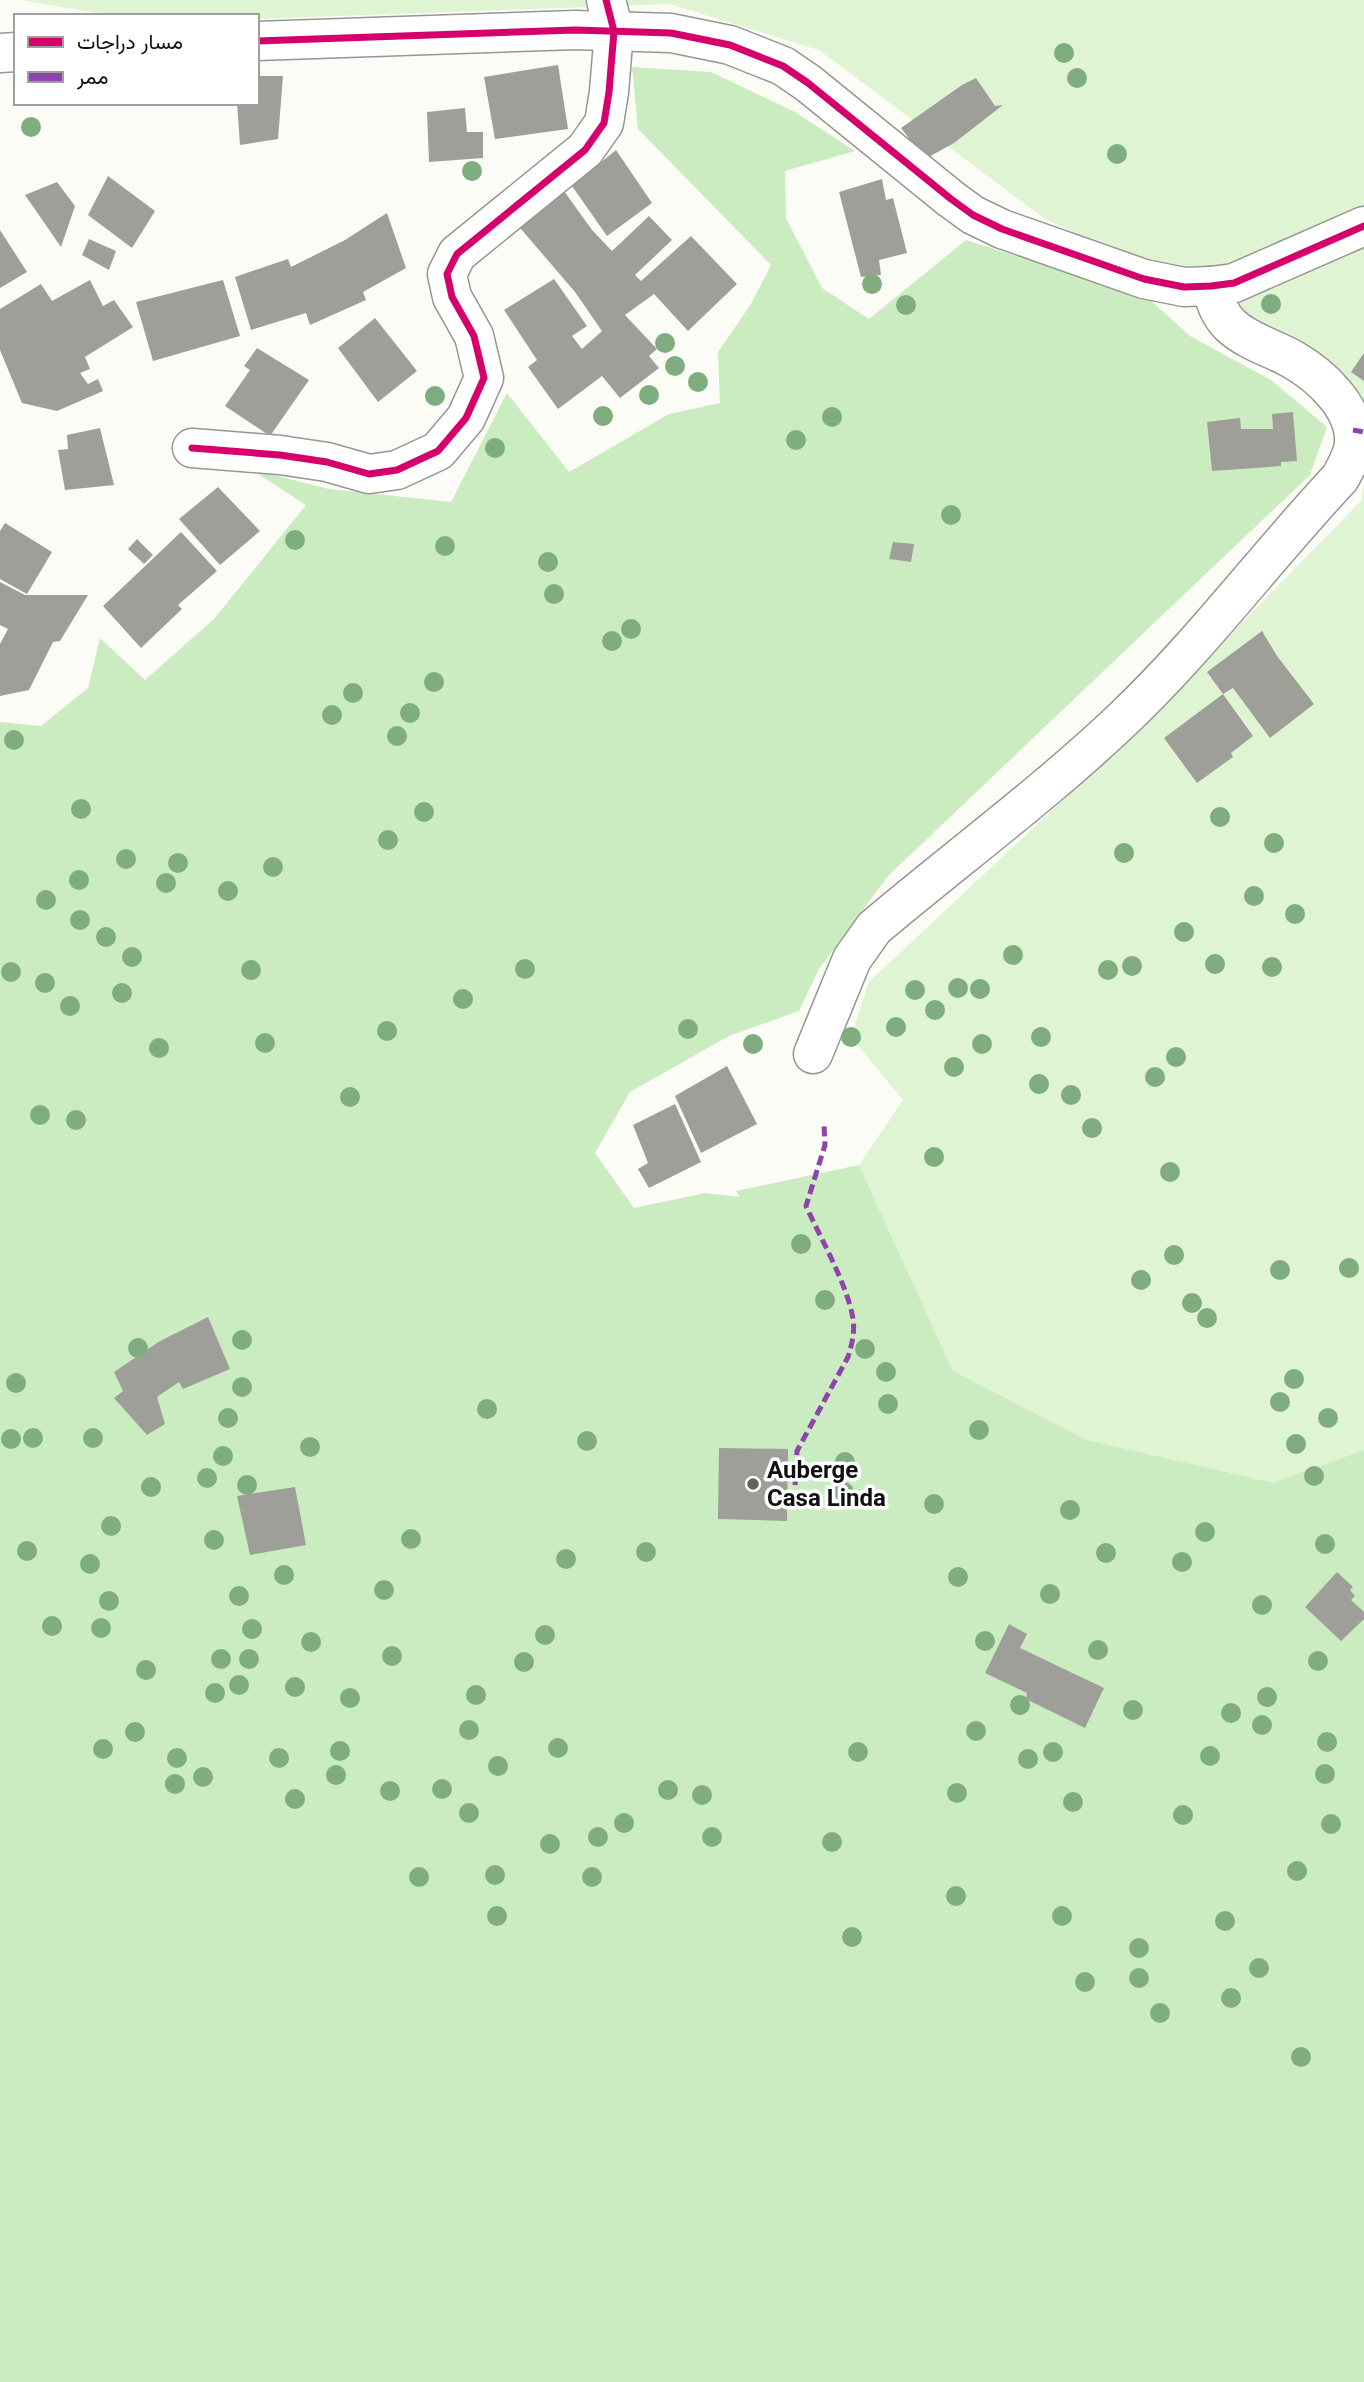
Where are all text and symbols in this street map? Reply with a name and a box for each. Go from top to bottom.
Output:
legend [14,14,259,105]
text: مسار دراجات [77,27,183,60]
text: ممر [76,62,108,95]
place label: Auberge Casa Linda [767,1453,886,1519]
marker: Auberge Casa Linda [745,1476,761,1492]

